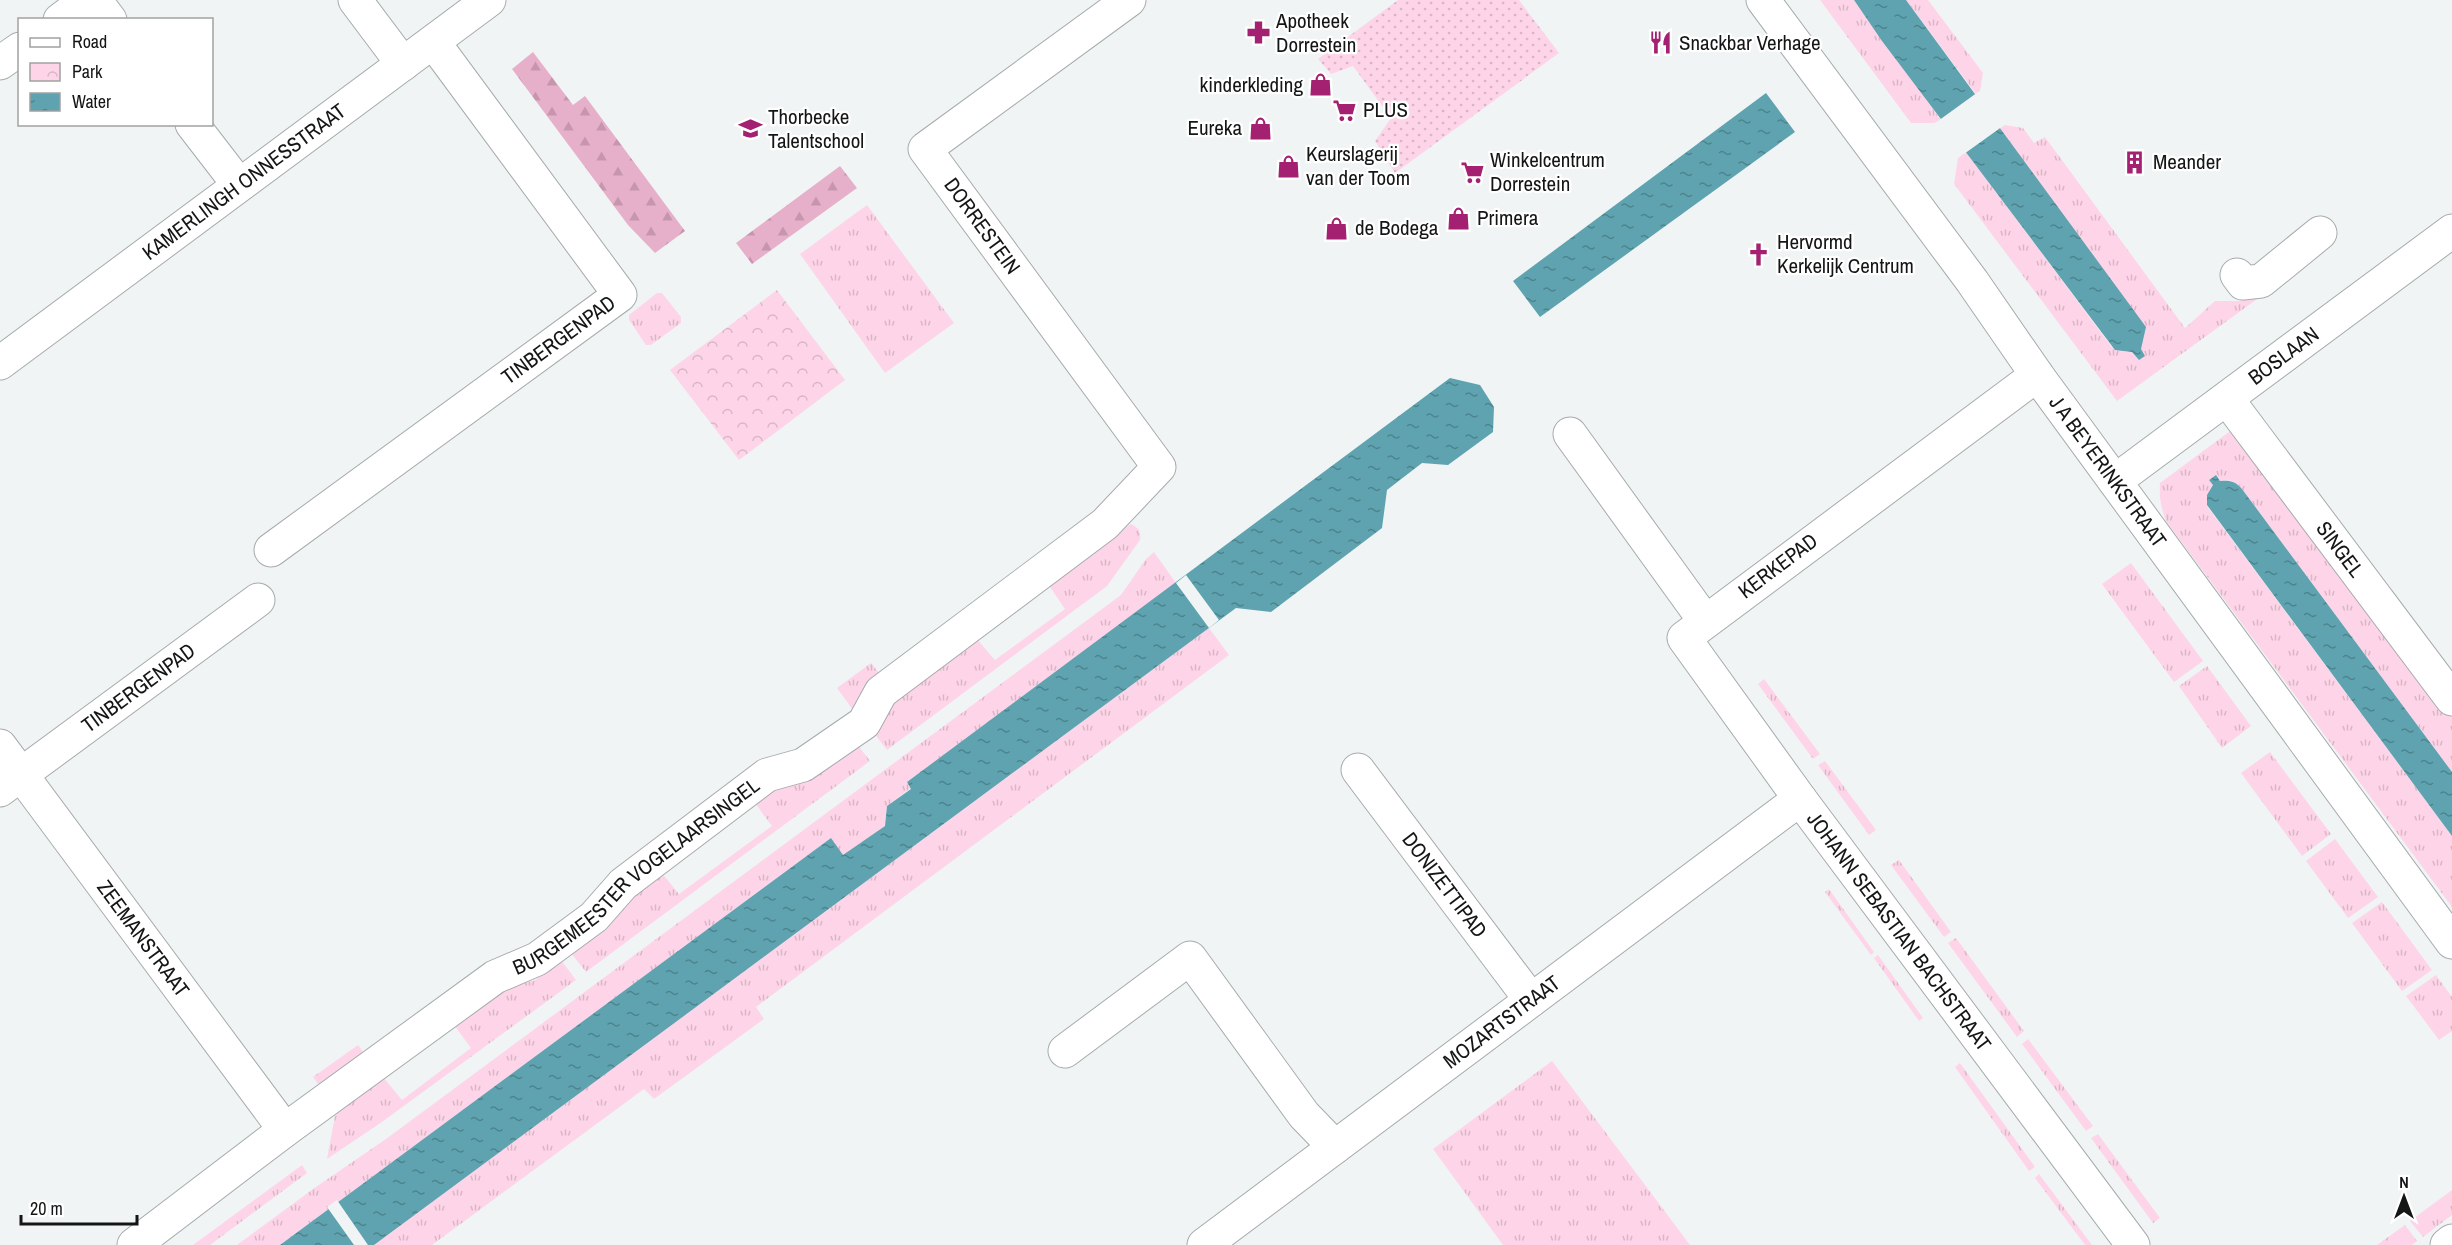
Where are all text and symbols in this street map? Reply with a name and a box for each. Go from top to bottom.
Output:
place label: Apotheek Dorrestein [1275,6,1356,59]
legend [18,18,213,126]
pharmacy icon: Apotheek Dorrestein [1245,20,1271,46]
place label: Snackbar Verhage [1679,28,1821,57]
text: Road [72,29,107,54]
restaurant icon: Snackbar Verhage [1648,30,1674,56]
text: Park [72,59,103,84]
place label: kinderkleding [1200,70,1303,99]
shop icon: kinderkleding [1308,72,1334,98]
text: Water [72,89,111,114]
place label: PLUS [1363,95,1408,124]
street label: KAMERLINGH ONNESSTRAAT [136,96,352,267]
supermarket icon: PLUS [1332,97,1358,123]
place label: Thorbecke Talentschool [768,102,864,155]
place label: Eureka [1187,113,1242,142]
shop icon: Eureka [1247,115,1273,141]
school or university icon: Thorbecke Talentschool [737,116,763,142]
place label: Keurslagerij van der Toom [1306,139,1410,192]
place label: Winkelcentrum Dorrestein [1490,145,1605,198]
place label: Meander [2153,147,2221,176]
building icon: Meander [2122,149,2148,175]
shop icon: Keurslagerij van der Toom [1275,153,1301,179]
supermarket icon: Winkelcentrum Dorrestein [1459,159,1485,185]
street label: DORRESTEIN [937,172,1027,280]
place label: Primera [1477,203,1539,232]
shop icon: Primera [1446,205,1472,231]
place label: de Bodega [1355,213,1439,242]
shop icon: de Bodega [1324,215,1350,241]
place label: Hervormd Kerkelijk Centrum [1777,227,1914,280]
church icon: Hervormd Kerkelijk Centrum [1746,241,1772,267]
street label: TINBERGENPAD [495,288,621,391]
street label: BOSLAAN [2242,320,2325,391]
street label: J A BEYERINKSTRAAT [2043,389,2174,553]
street label: SINGEL [2310,515,2371,583]
street label: KERKEPAD [1732,526,1823,605]
street label: TINBERGENPAD [75,636,201,739]
street label: BURGEMEESTER VOGELAARSINGEL [508,771,765,982]
street label: JOHANN SEBASTIAN BACHSTRAAT [1800,806,1999,1057]
street label: DONIZETTIPAD [1396,826,1494,943]
street label: ZEEMANSTRAAT [91,874,197,1003]
street label: MOZARTSTRAAT [1437,968,1566,1075]
north arrow [2374,1167,2434,1227]
text: N [2399,1171,2409,1193]
scale bar [21,1188,136,1226]
text: 20 m [30,1196,63,1221]

